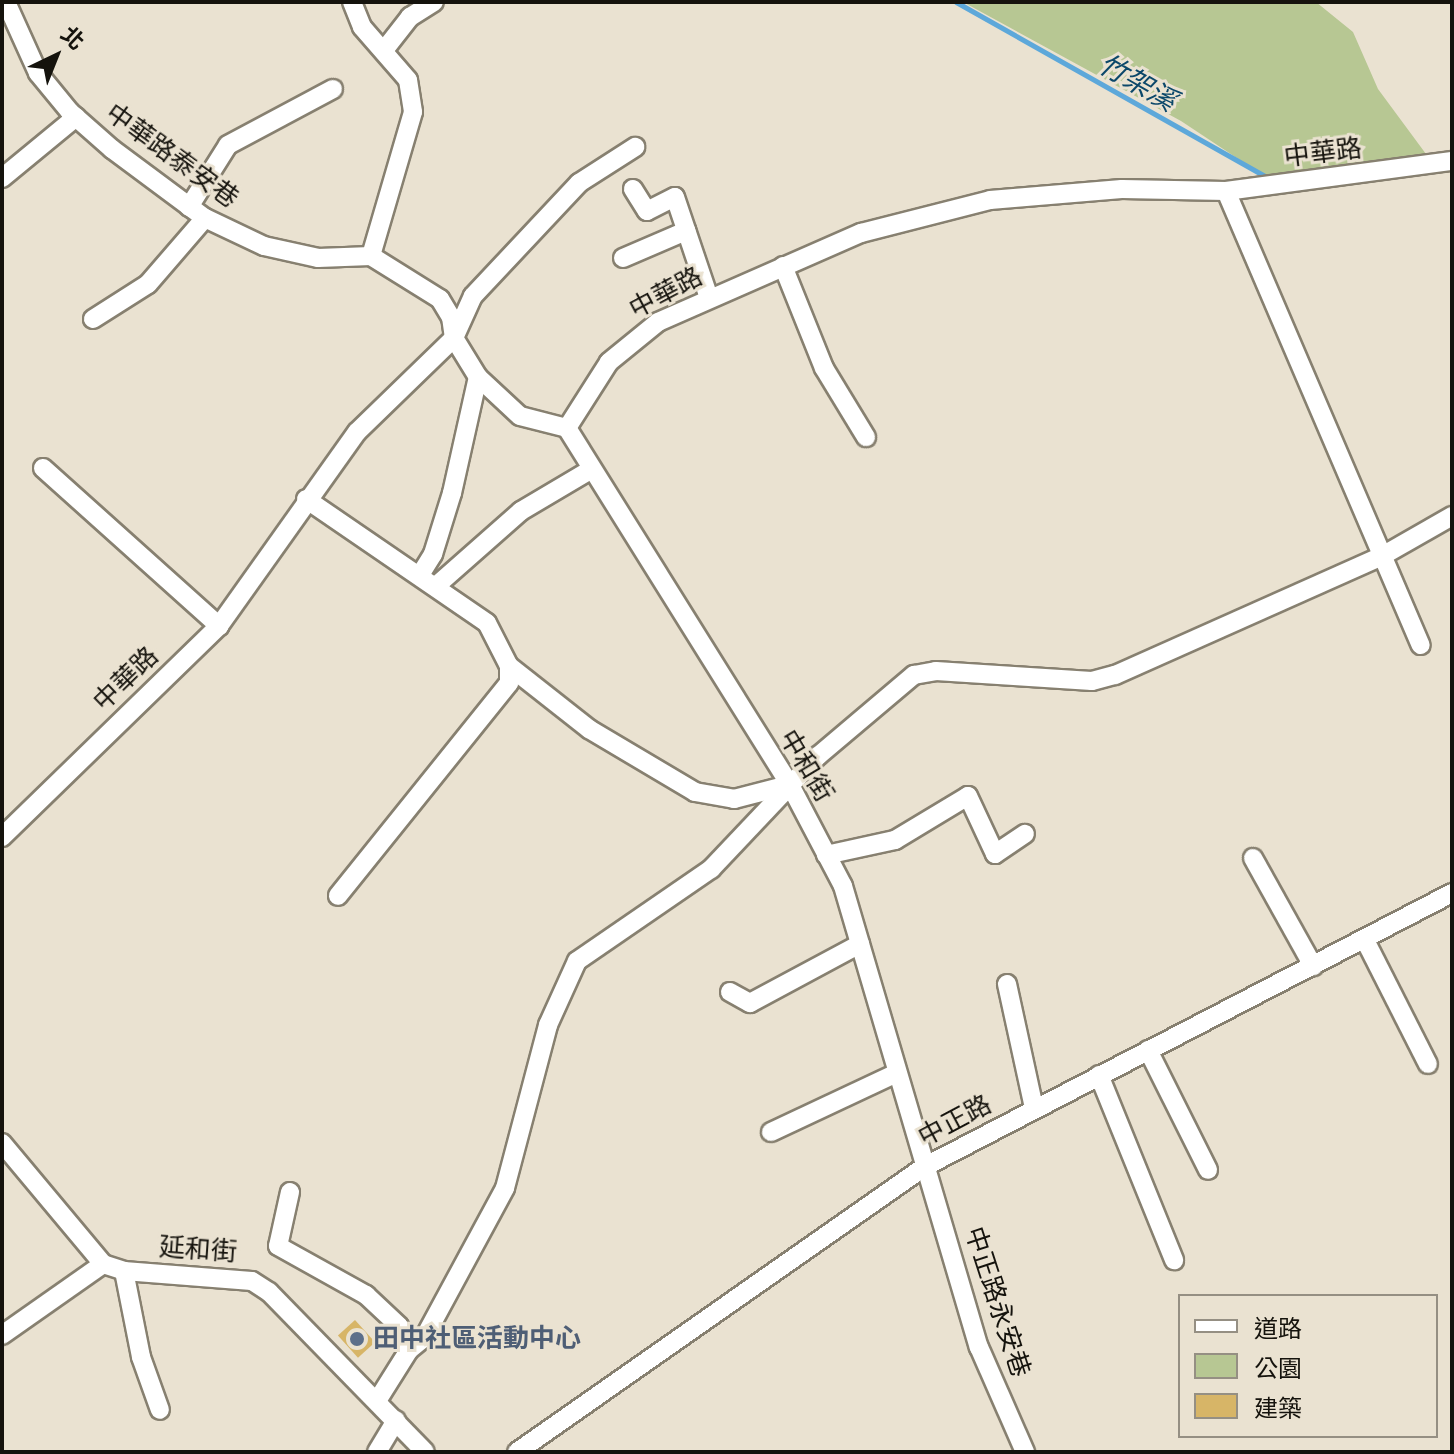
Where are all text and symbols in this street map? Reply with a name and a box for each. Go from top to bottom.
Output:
north arrow [16,16,96,96]
text: 北 [55,21,90,55]
water label: 竹架溪 [1092,47,1182,119]
street label: 中華路泰安巷 [100,98,244,214]
street label: 中華路 [1282,133,1364,173]
street label: 中華路 [624,261,708,325]
street label: 中華路 [87,641,165,717]
street label: 中和街 [773,725,839,807]
street label: 中正路 [913,1089,997,1153]
street label: 中正路永安巷 [958,1223,1036,1381]
street label: 延和街 [158,1232,238,1268]
legend [1178,1294,1438,1438]
text: 道路 [1254,1314,1302,1343]
place label: 田中社區活動中心 [373,1323,581,1355]
marker: 田中社區活動中心 [348,1330,366,1348]
text: 公園 [1254,1354,1302,1383]
text: 建築 [1254,1394,1302,1423]

